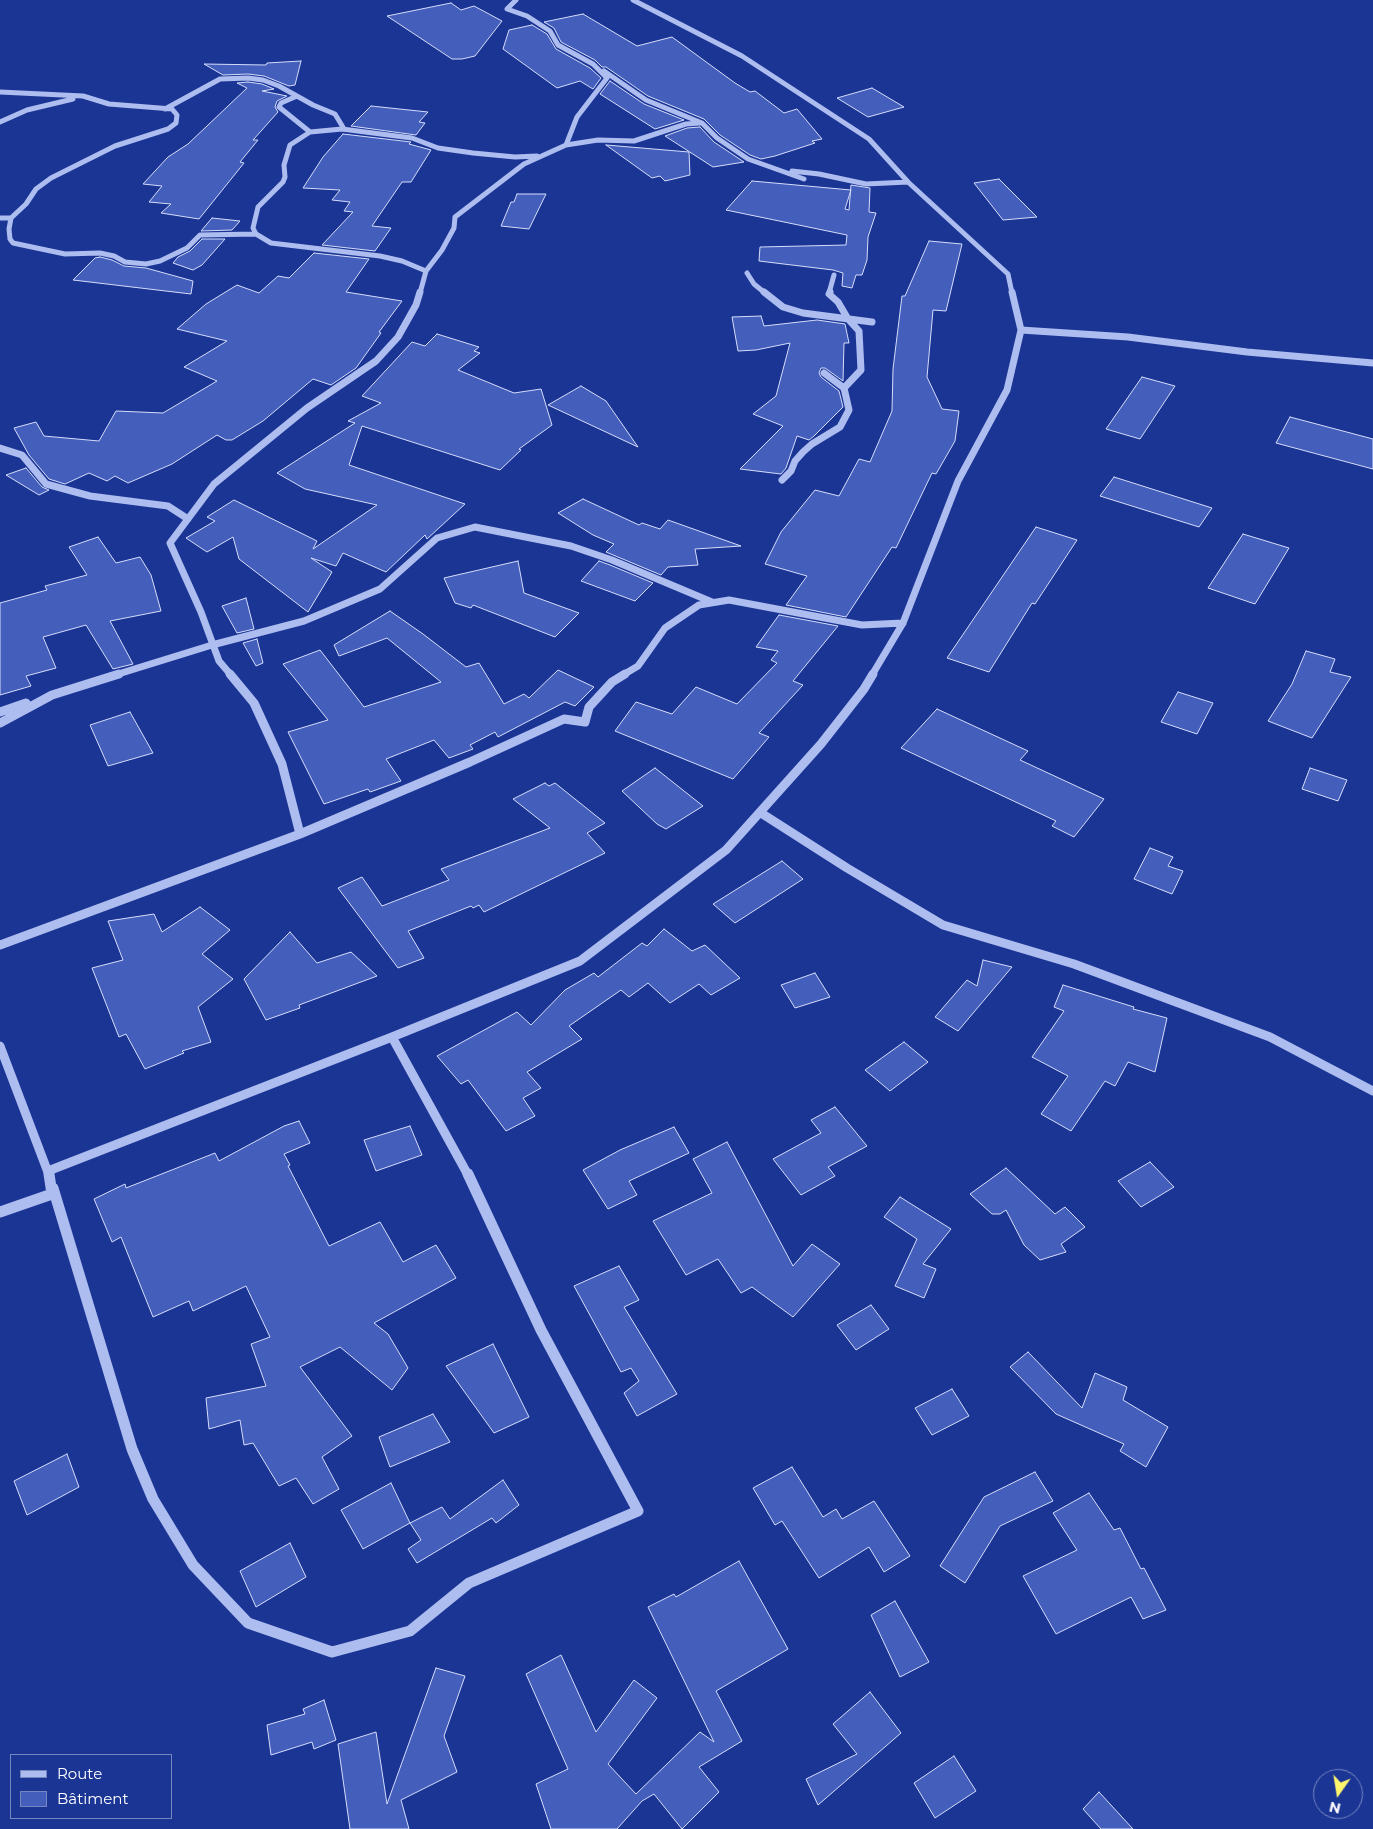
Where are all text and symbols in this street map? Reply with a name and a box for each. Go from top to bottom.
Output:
legend [10,1754,172,1819]
text: Route [57,1764,102,1783]
north arrow [1313,1769,1363,1819]
text: Bâtiment [57,1789,129,1808]
text: N [1327,1798,1342,1818]

